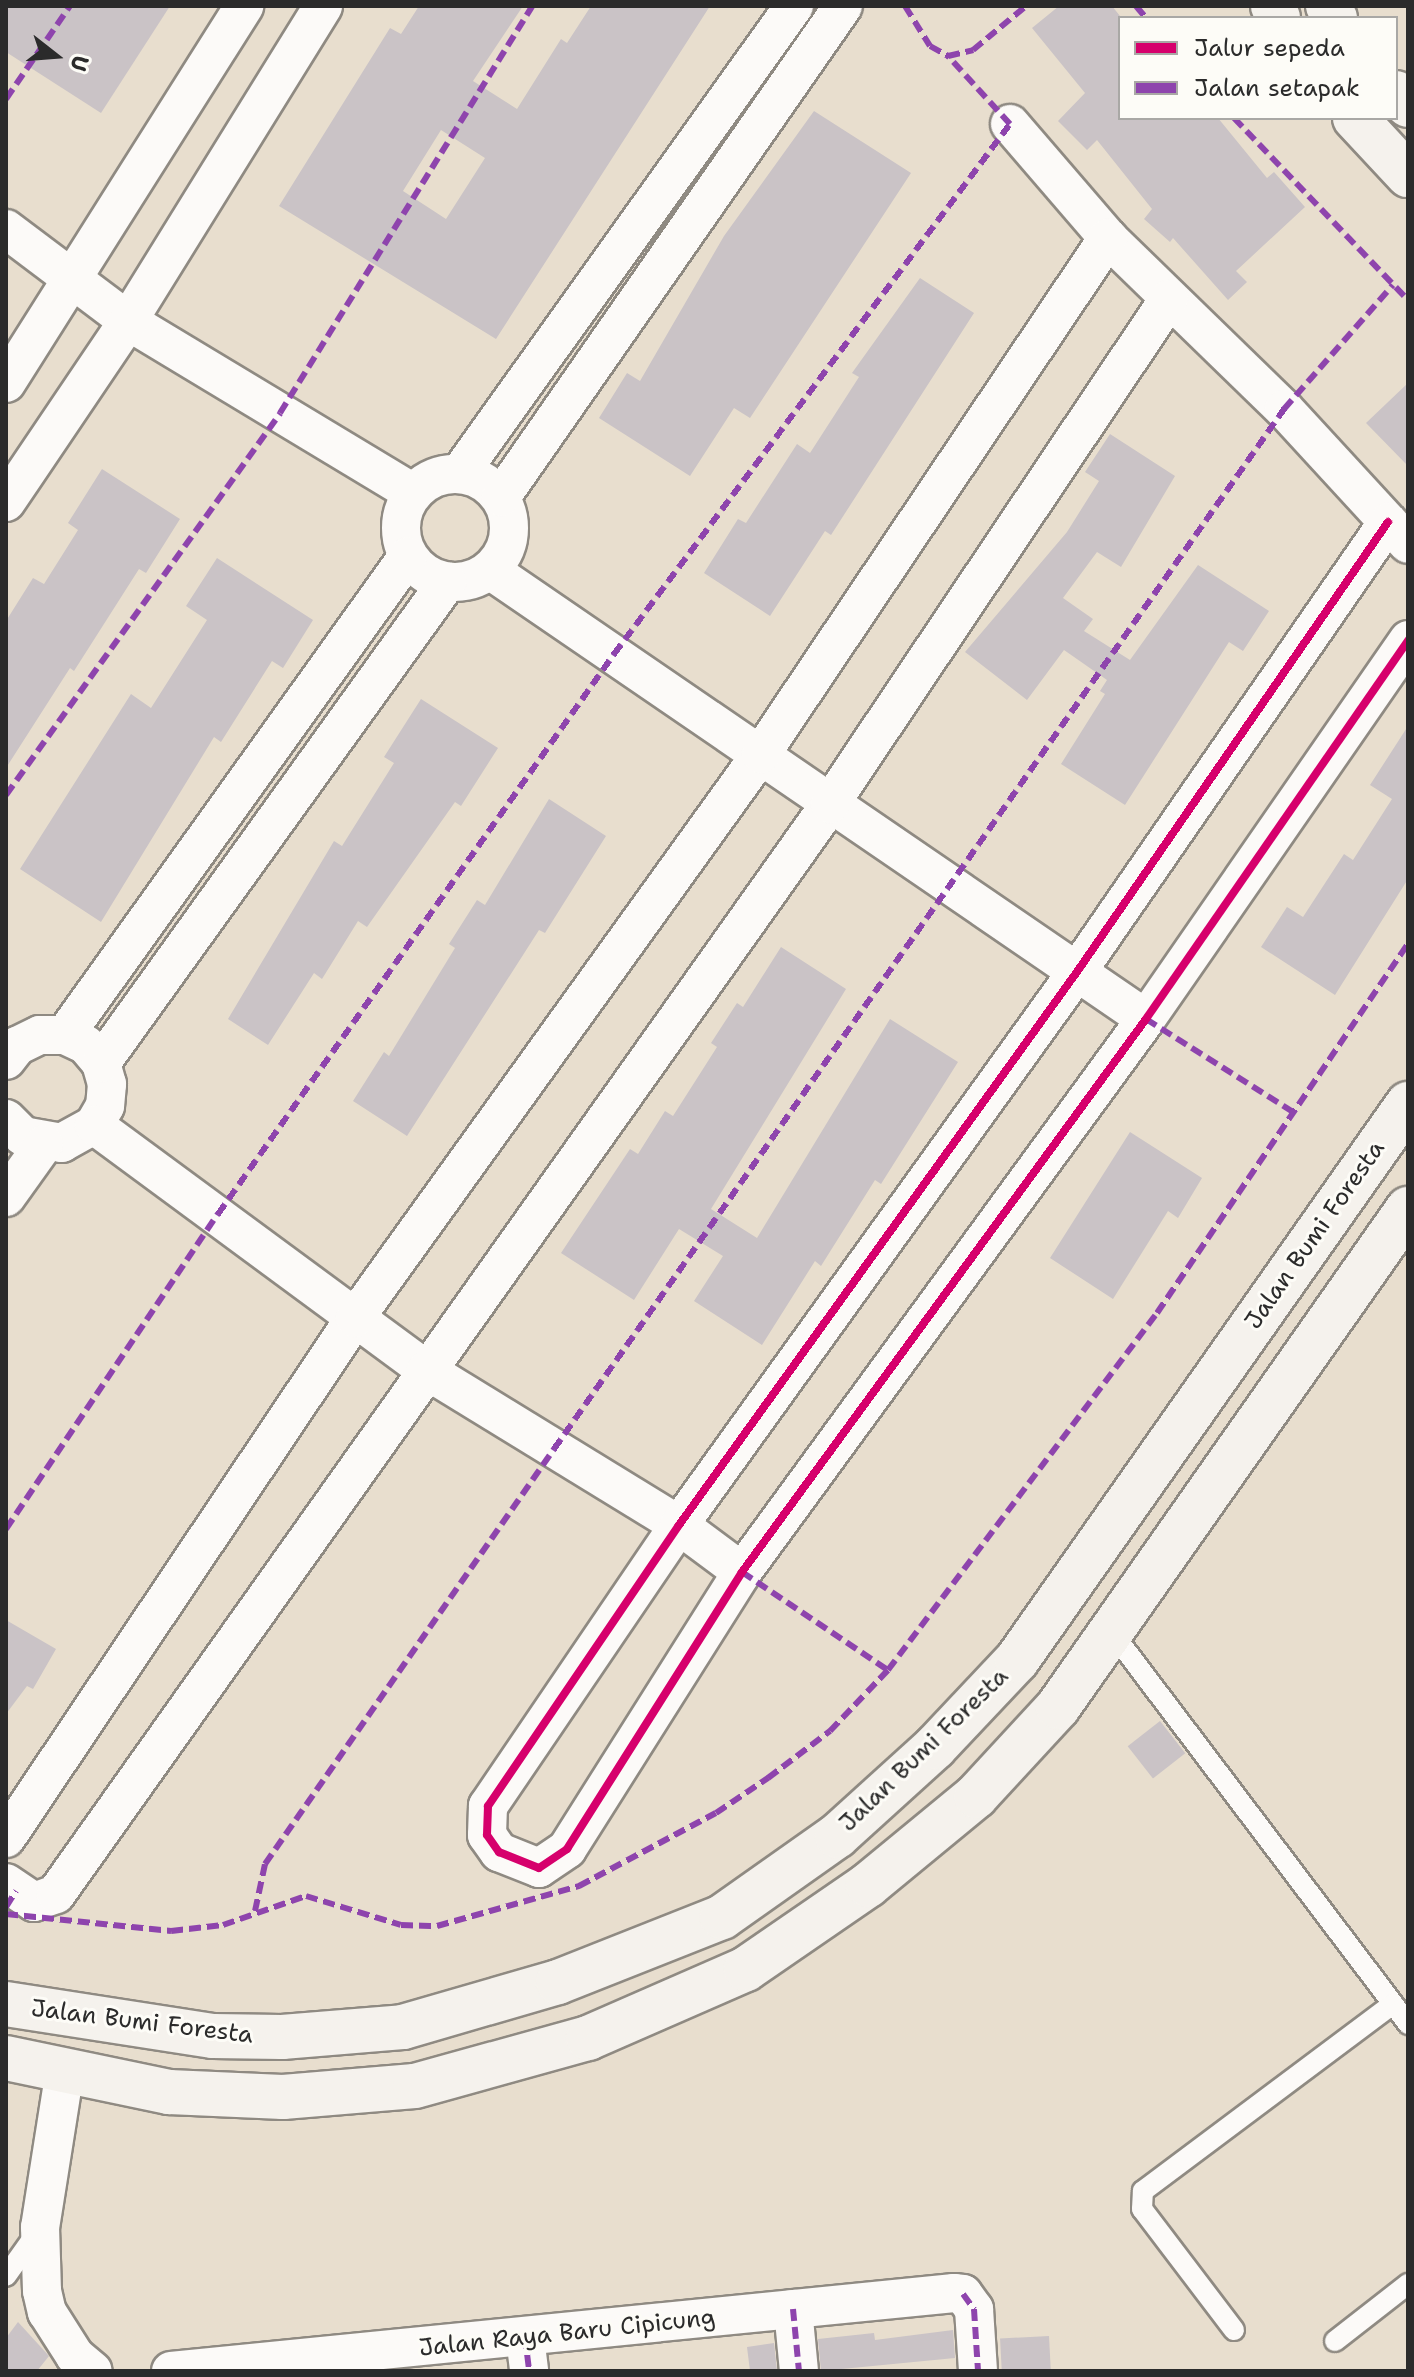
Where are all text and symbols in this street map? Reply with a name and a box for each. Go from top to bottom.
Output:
north arrow [16,16,96,96]
legend [1118,16,1398,120]
text: Jalur sepeda [1194,32,1345,64]
text: U [63,52,95,75]
text: Jalan setapak [1194,72,1360,104]
street label: Jalan Bumi Foresta [1239,1135,1391,1335]
street label: Jalan Bumi Foresta [834,1662,1014,1838]
street label: Jalan Bumi Foresta [29,1994,255,2050]
street label: Jalan Raya Baru Cipicung [417,2303,717,2363]

